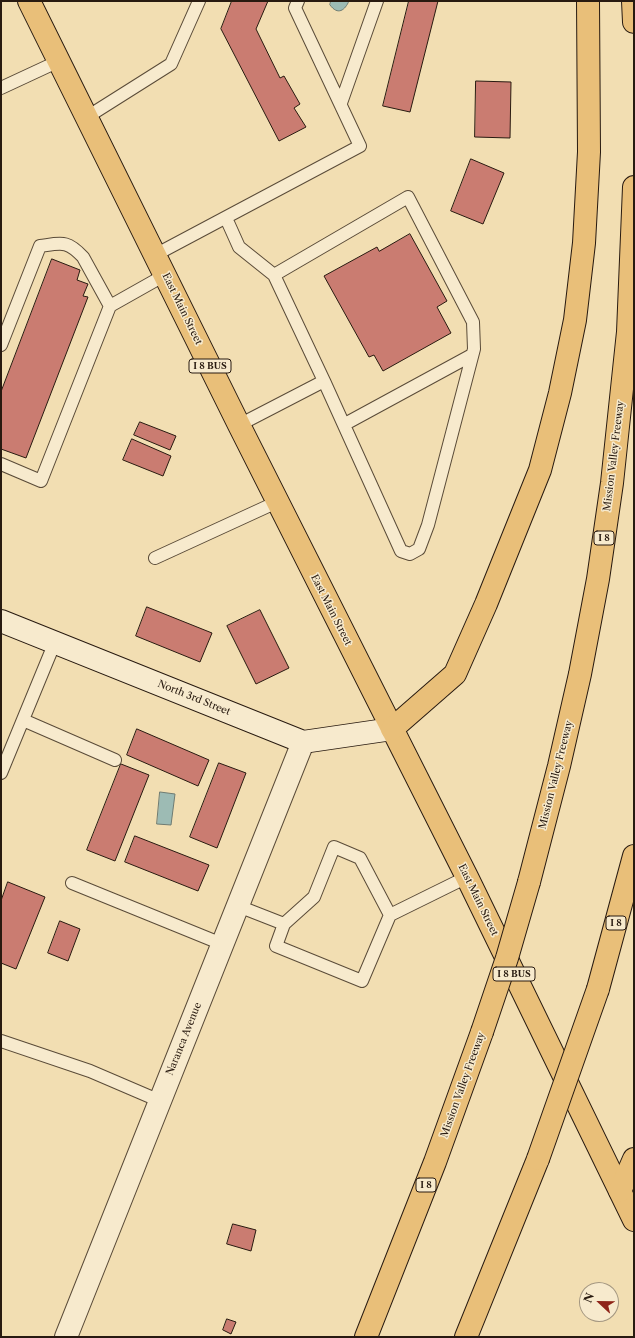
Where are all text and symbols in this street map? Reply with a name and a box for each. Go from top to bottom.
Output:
street label: East Main Street [159,271,205,347]
road number: I 8 BUS [189,359,231,373]
street label: Mission Valley Freeway [601,400,627,512]
road number: I 8 [594,531,614,545]
street label: East Main Street [308,572,354,648]
street label: North 3rd Street [156,678,232,718]
street label: Mission Valley Freeway [537,720,575,830]
street label: East Main Street [455,862,501,938]
road number: I 8 [606,916,626,930]
road number: I 8 BUS [493,967,535,981]
street label: Naranca Avenue [164,1001,204,1077]
street label: Mission Valley Freeway [438,1031,488,1139]
road number: I 8 [416,1178,436,1192]
north arrow [579,1282,619,1322]
text: N [581,1291,597,1305]

